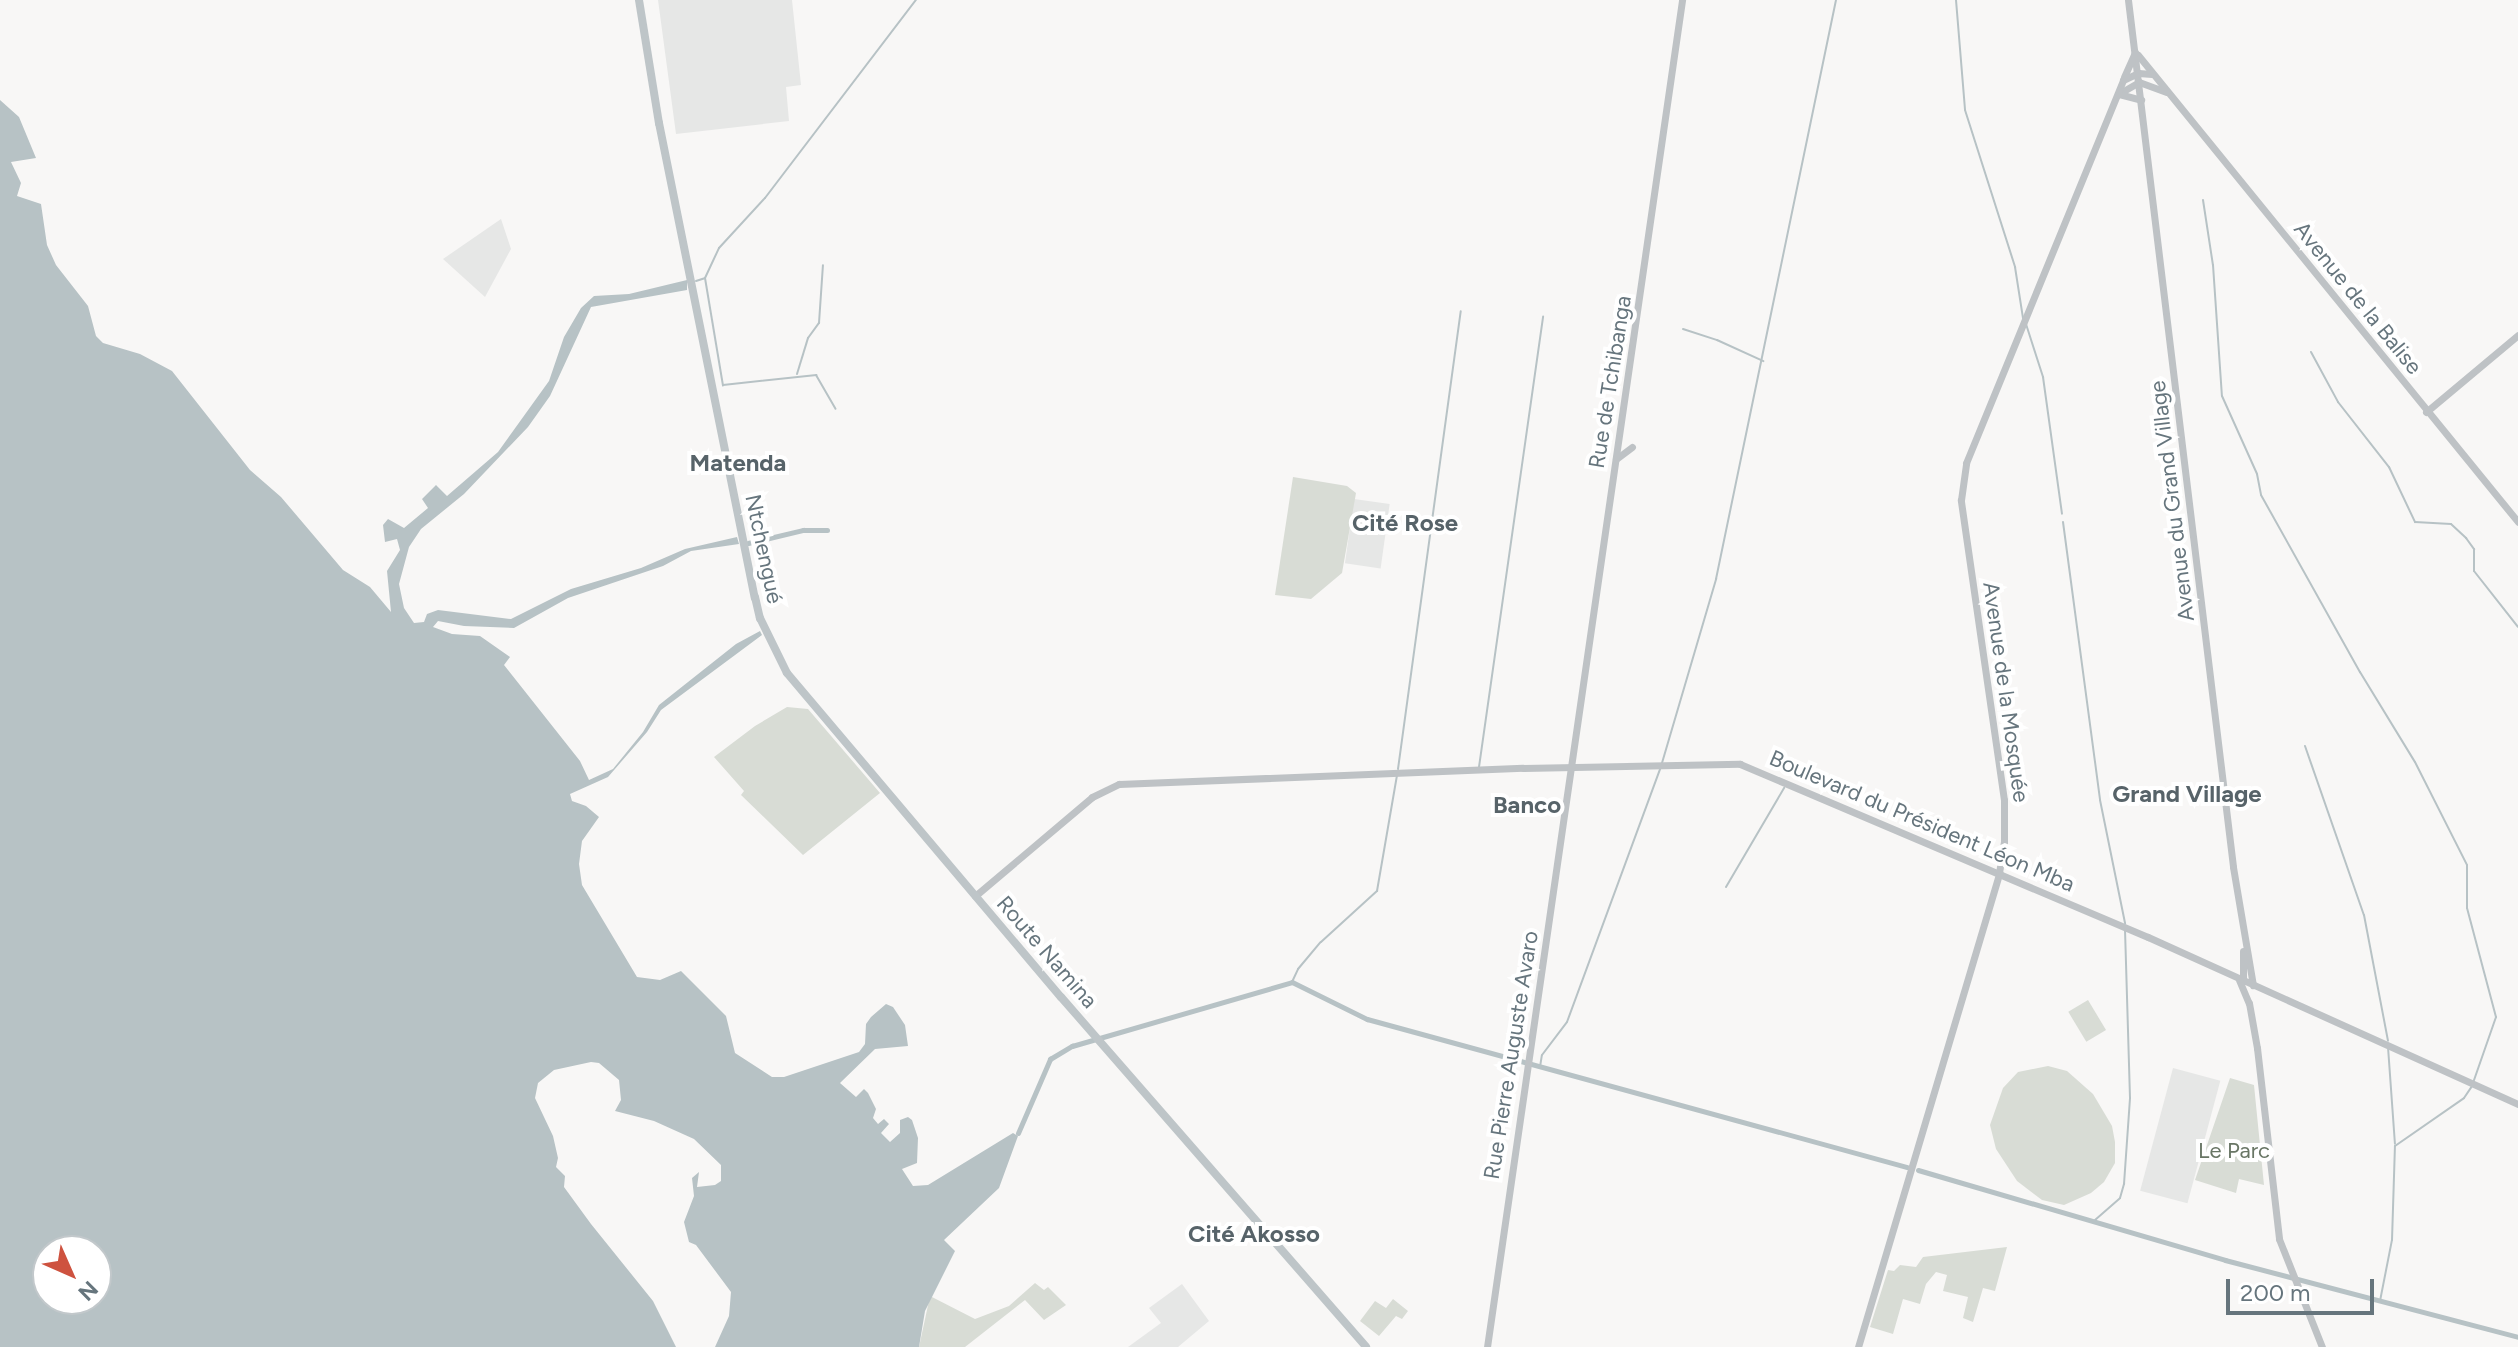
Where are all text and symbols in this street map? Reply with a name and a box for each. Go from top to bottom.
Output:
street label: Avenue de la Balise [2288,216,2428,380]
street label: Rue de Tchibanga [1583,294,1637,470]
street label: Avenue du Grand Village [2144,379,2200,623]
district label: Matenda [690,449,786,477]
street label: Ntchengué [740,492,788,606]
district label: Cité Rose [1352,509,1458,537]
street label: Avenue de la Mosquée [1977,580,2035,804]
street label: Boulevard du Président Léon Mba [1765,745,2079,897]
district label: Grand Village [2112,780,2262,808]
district label: Banco [1493,791,1561,819]
street label: Route Namina [991,890,1103,1014]
street label: Rue Pierre Auguste Avaro [1478,929,1544,1181]
park label: Le Parc [2198,1138,2270,1164]
district label: Cité Akosso [1188,1220,1320,1248]
north arrow [32,1235,112,1315]
scale bar [2230,1263,2378,1313]
text: N [72,1275,103,1306]
text: 200 m [2240,1278,2311,1307]

